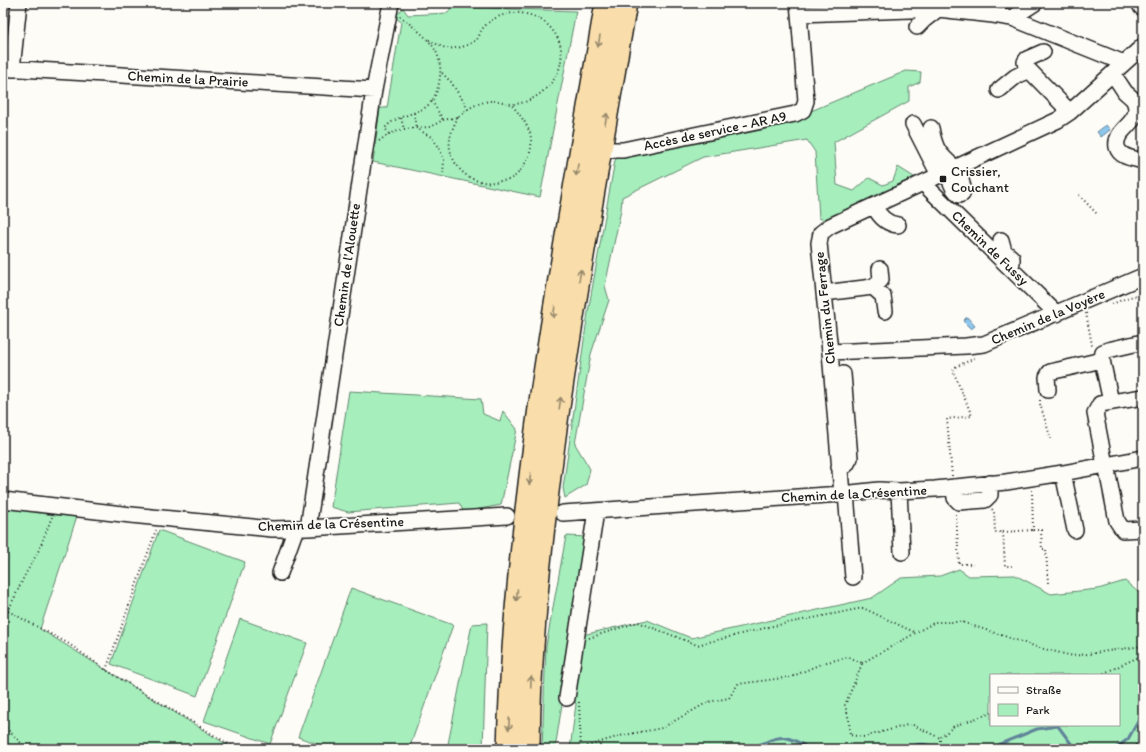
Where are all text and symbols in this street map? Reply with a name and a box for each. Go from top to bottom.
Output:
one-way arrow [595,35,603,48]
street label: Chemin de la Prairie [127,67,249,91]
street label: Accès de service - AR A9 [642,108,788,154]
one-way arrow [603,113,611,126]
one-way arrow [573,163,581,176]
place label: Crissier, Couchant [951,163,1009,196]
marker: Crissier, Couchant [938,174,948,184]
street label: Chemin de l'Alouette [330,202,364,328]
street label: Chemin de Fussy [948,207,1032,289]
street label: Chemin du Ferrage [811,251,839,365]
one-way arrow [576,269,584,282]
street label: Chemin de la Voyère [988,285,1108,349]
one-way arrow [550,305,558,318]
one-way arrow [556,397,564,410]
one-way arrow [526,472,534,485]
street label: Chemin de la Crésentine [781,482,928,506]
street label: Chemin de la Crésentine [258,513,405,535]
one-way arrow [514,588,521,601]
legend [990,674,1120,726]
one-way arrow [527,676,535,689]
text: Straße [1026,683,1061,697]
text: Park [1026,703,1050,717]
one-way arrow [505,717,513,730]

